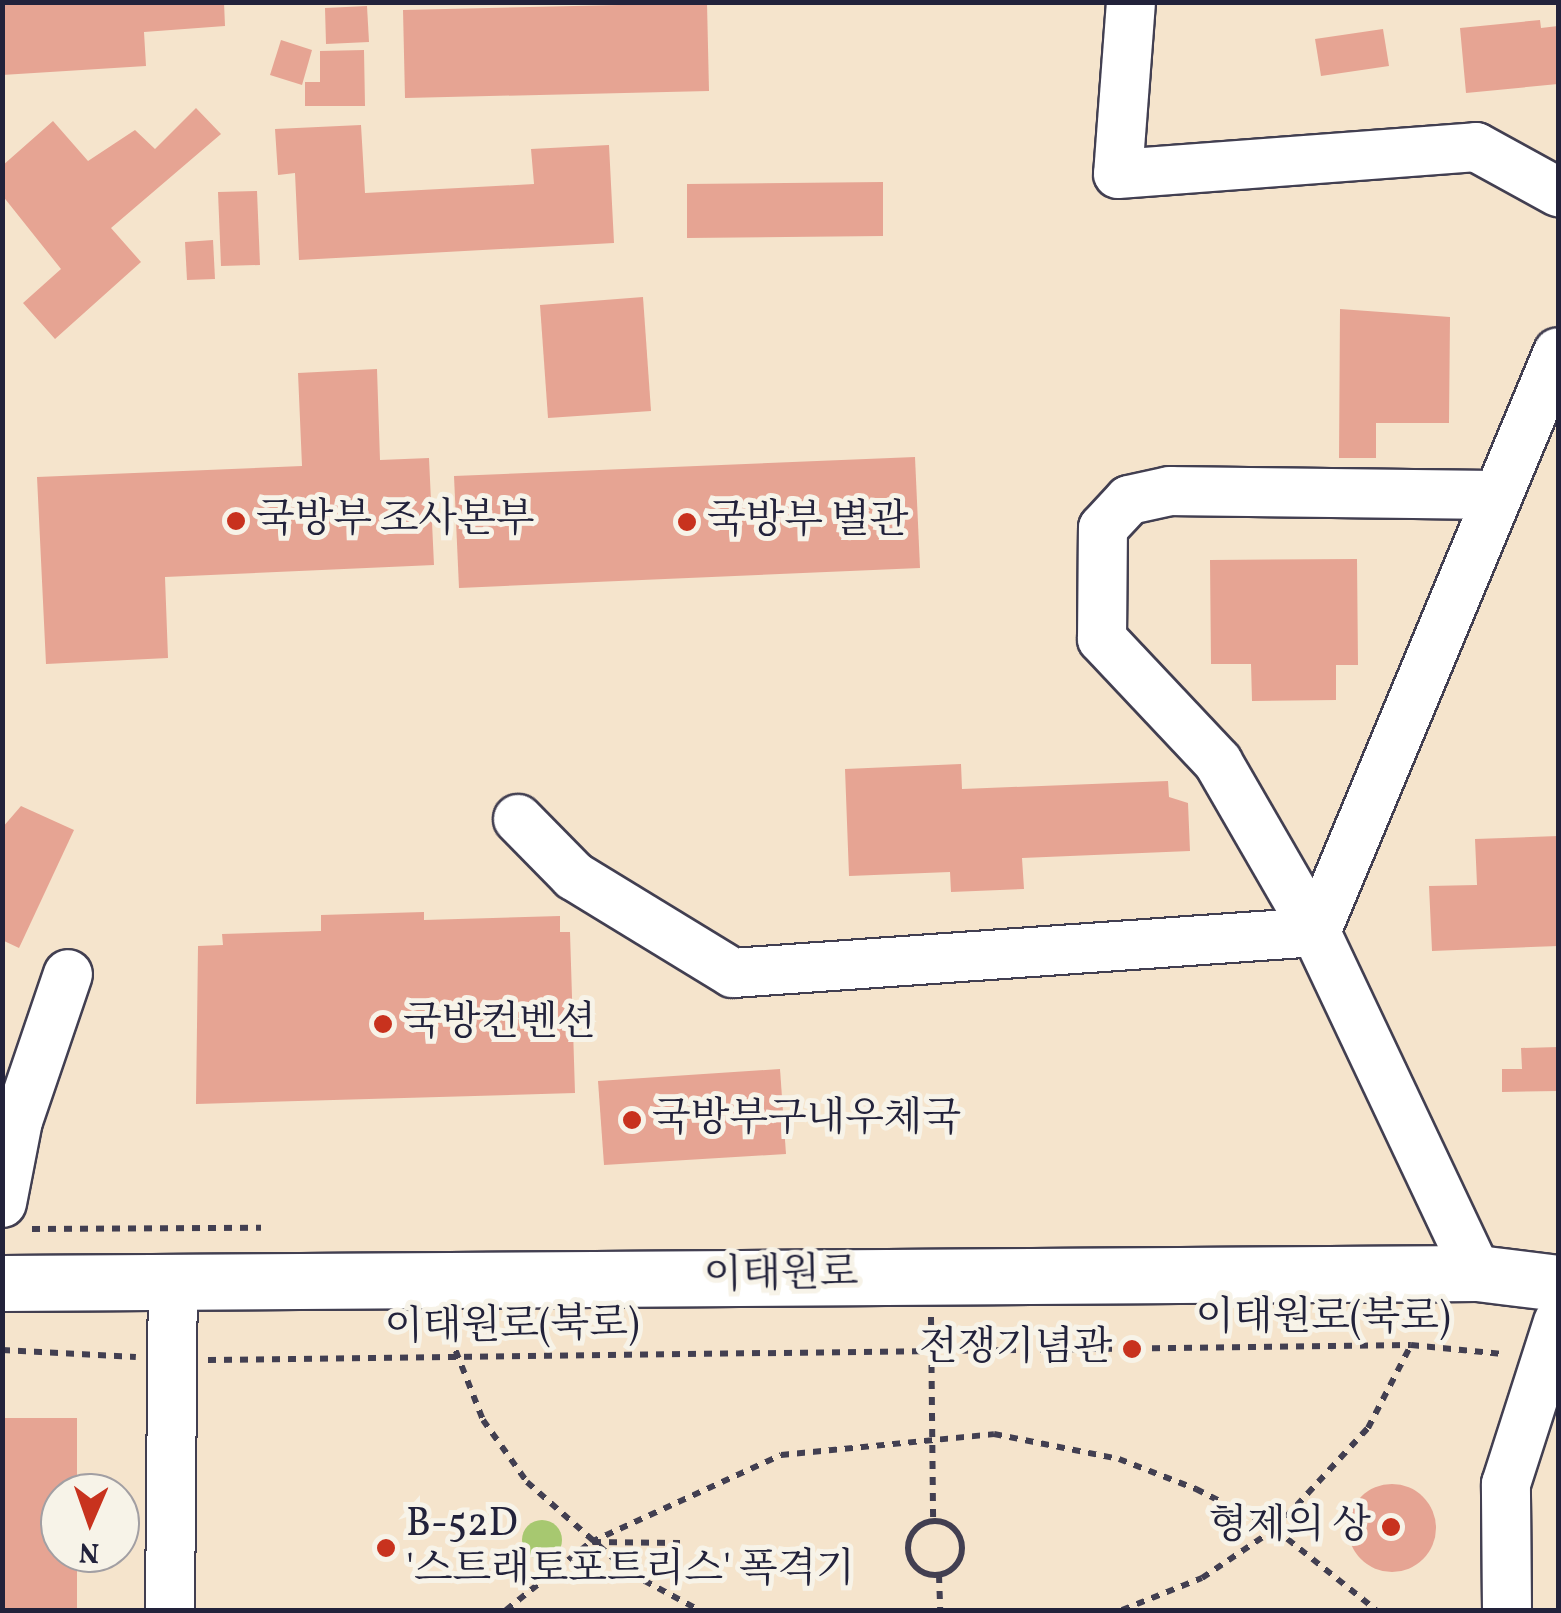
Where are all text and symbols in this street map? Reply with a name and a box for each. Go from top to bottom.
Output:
place label: 국방부 조사본부 [256,497,534,545]
place label: 국방부 별관 [707,498,908,546]
marker: 국방부 조사본부 [225,510,247,532]
marker: 국방부 별관 [676,511,698,533]
place label: 국방컨벤션 [403,1000,596,1048]
marker: 국방컨벤션 [372,1013,394,1035]
place label: 국방부구내우체국 [652,1096,961,1144]
marker: 국방부구내우체국 [621,1109,643,1131]
street label: 이태원로 [703,1251,859,1301]
street label: 이태원로(북로) [1195,1295,1451,1343]
street label: 이태원로(북로) [384,1301,640,1353]
place label: 전쟁기념관 [919,1325,1112,1373]
marker: 전쟁기념관 [1121,1338,1143,1360]
north arrow [40,1473,140,1573]
place label: B-52D '스트래토포트리스' 폭격기 [406,1501,855,1595]
place label: 형제의 상 [1208,1503,1371,1551]
marker: 형제의 상 [1380,1516,1402,1538]
text: N [78,1532,100,1571]
marker: B-52D '스트래토포트리스' 폭격기 [375,1537,397,1559]

